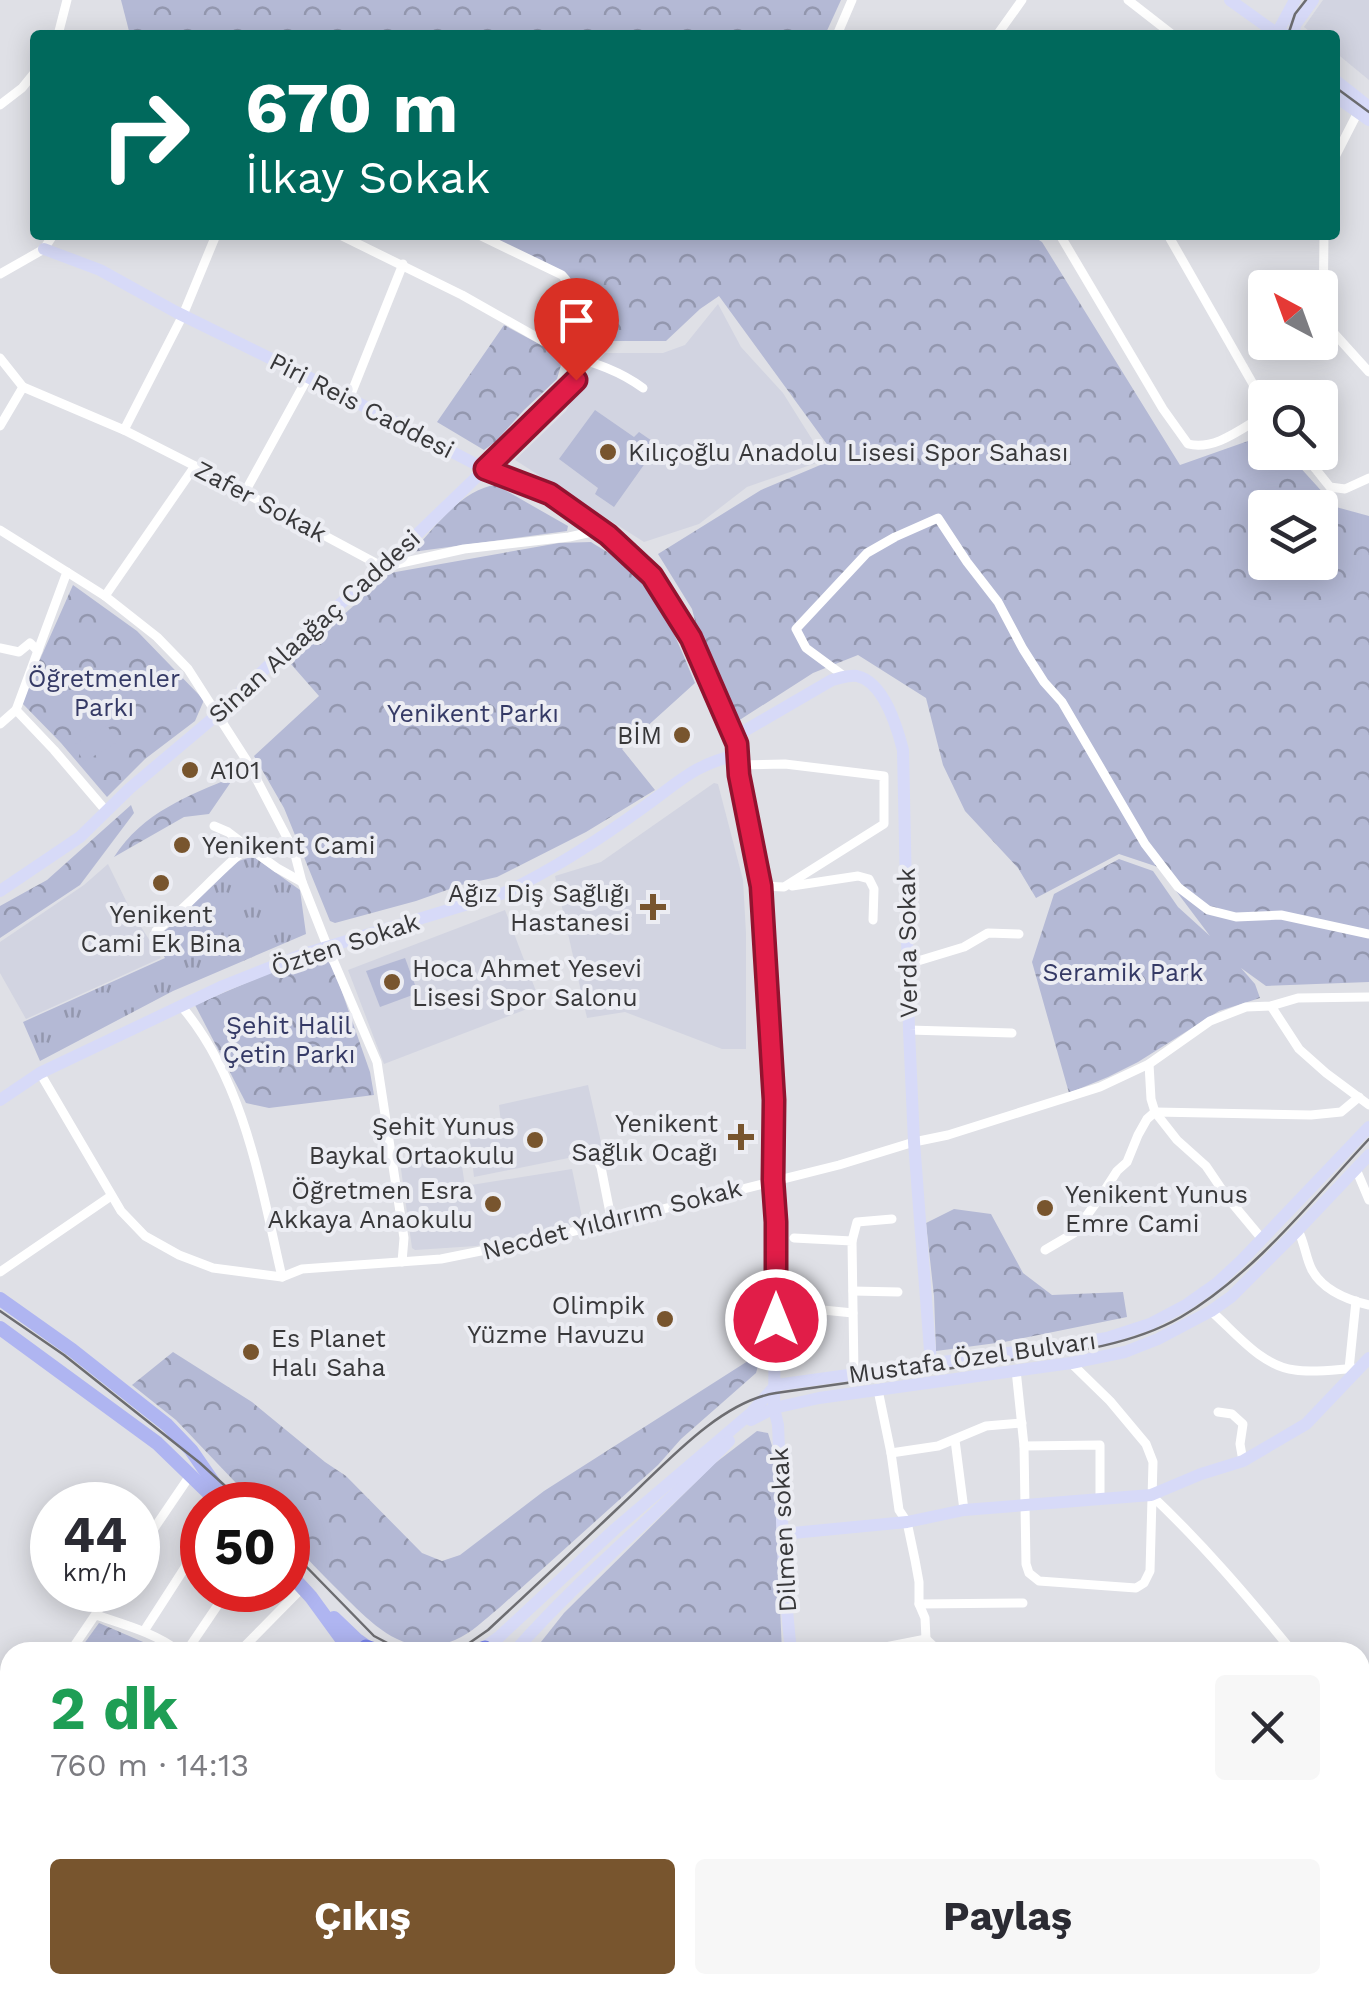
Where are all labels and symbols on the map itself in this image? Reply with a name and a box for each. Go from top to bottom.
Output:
north arrow [1248,270,1338,360]
pin [534,278,619,381]
street label: Piri Reis Caddesi [265,346,459,464]
place label: Kılıçoğlu Anadolu Lisesi Spor Sahası [628,438,1068,467]
marker: Kılıçoğlu Anadolu Lisesi Spor Sahası [597,441,619,463]
street label: Zafer Sokak [190,455,332,548]
street label: Sinan Alaağaç Caddesi [203,524,426,729]
park label: Öğretmenler Parkı [28,664,180,722]
park label: Yenikent Parkı [387,699,559,728]
place label: BİM [617,721,662,750]
marker: BİM [671,724,693,746]
place label: A101 [210,756,260,785]
marker: A101 [179,759,201,781]
place label: Yenikent Cami [202,831,375,860]
marker: Yenikent Cami [171,834,193,856]
street label: Verda Sokak [892,868,923,1018]
marker: Yenikent Cami Ek Bina [150,872,172,894]
place label: Ağız Diş Sağlığı Hastanesi [448,879,630,937]
marker: Ağız Diş Sağlığı Hastanesi [640,894,666,920]
place label: Yenikent Cami Ek Bina [80,900,242,958]
street label: Özten Sokak [267,907,423,982]
place label: Hoca Ahmet Yesevi Lisesi Spor Salonu [412,954,642,1012]
park label: Seramik Park [1043,958,1203,987]
marker: Hoca Ahmet Yesevi Lisesi Spor Salonu [381,971,403,993]
park label: Şehit Halil Çetin Parkı [223,1011,355,1069]
place label: Yenikent Sağlık Ocağı [572,1109,719,1167]
place label: Şehit Yunus Baykal Ortaokulu [309,1112,515,1170]
marker: Yenikent Sağlık Ocağı [728,1124,754,1150]
marker: Şehit Yunus Baykal Ortaokulu [524,1129,546,1151]
street label: Necdet Yıldırım Sokak [479,1173,745,1266]
place label: Öğretmen Esra Akkaya Anaokulu [267,1176,473,1234]
place label: Yenikent Yunus Emre Cami [1065,1180,1248,1238]
marker: Öğretmen Esra Akkaya Anaokulu [482,1193,504,1215]
marker: Yenikent Yunus Emre Cami [1034,1197,1056,1219]
position arrow [724,1268,828,1372]
place label: Olimpik Yüzme Havuzu [467,1291,645,1349]
marker: Olimpik Yüzme Havuzu [654,1308,676,1330]
place label: Es Planet Halı Saha [271,1324,386,1382]
street label: Mustafa Özel Bulvarı [847,1326,1098,1389]
marker: Es Planet Halı Saha [240,1341,262,1363]
street label: Dilmen sokak [765,1447,802,1613]
speed limit sign: 50 [180,1482,310,1612]

